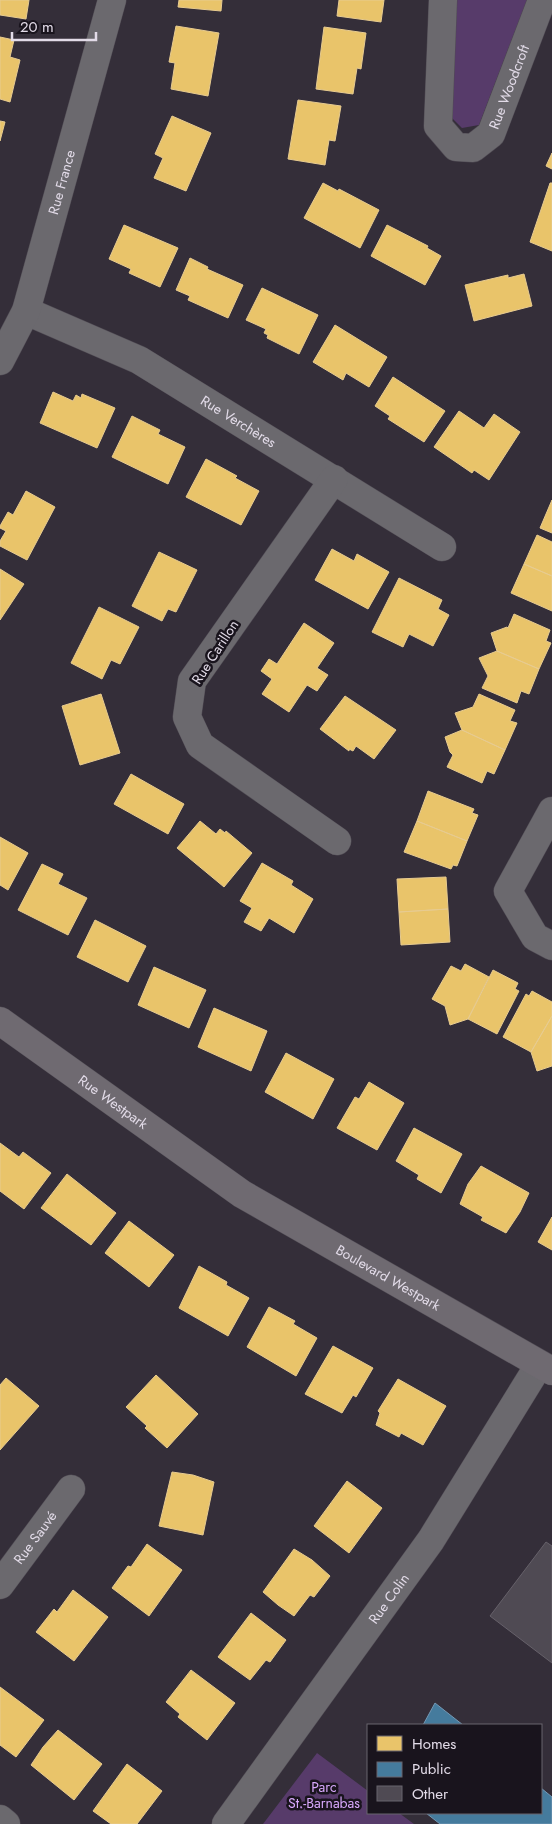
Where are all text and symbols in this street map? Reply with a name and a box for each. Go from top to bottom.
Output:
scale bar [12,10,96,42]
text: 20 m [20,16,54,38]
street label: Rue Woodcroft [484,41,534,132]
street label: Rue France [43,148,80,217]
street label: Rue Verchères [197,390,280,452]
street label: Rue Carillon [187,616,243,688]
street label: Rue Westpark [74,1070,153,1134]
street label: Boulevard Westpark [332,1240,445,1316]
street label: Rue Sauvé [9,1507,61,1568]
street label: Rue Colin [364,1569,414,1628]
legend [367,1724,542,1814]
text: Homes [412,1733,456,1755]
text: Public [412,1758,451,1780]
park label: Parc St.-Barnabas [288,1777,360,1813]
text: Other [412,1783,449,1805]

